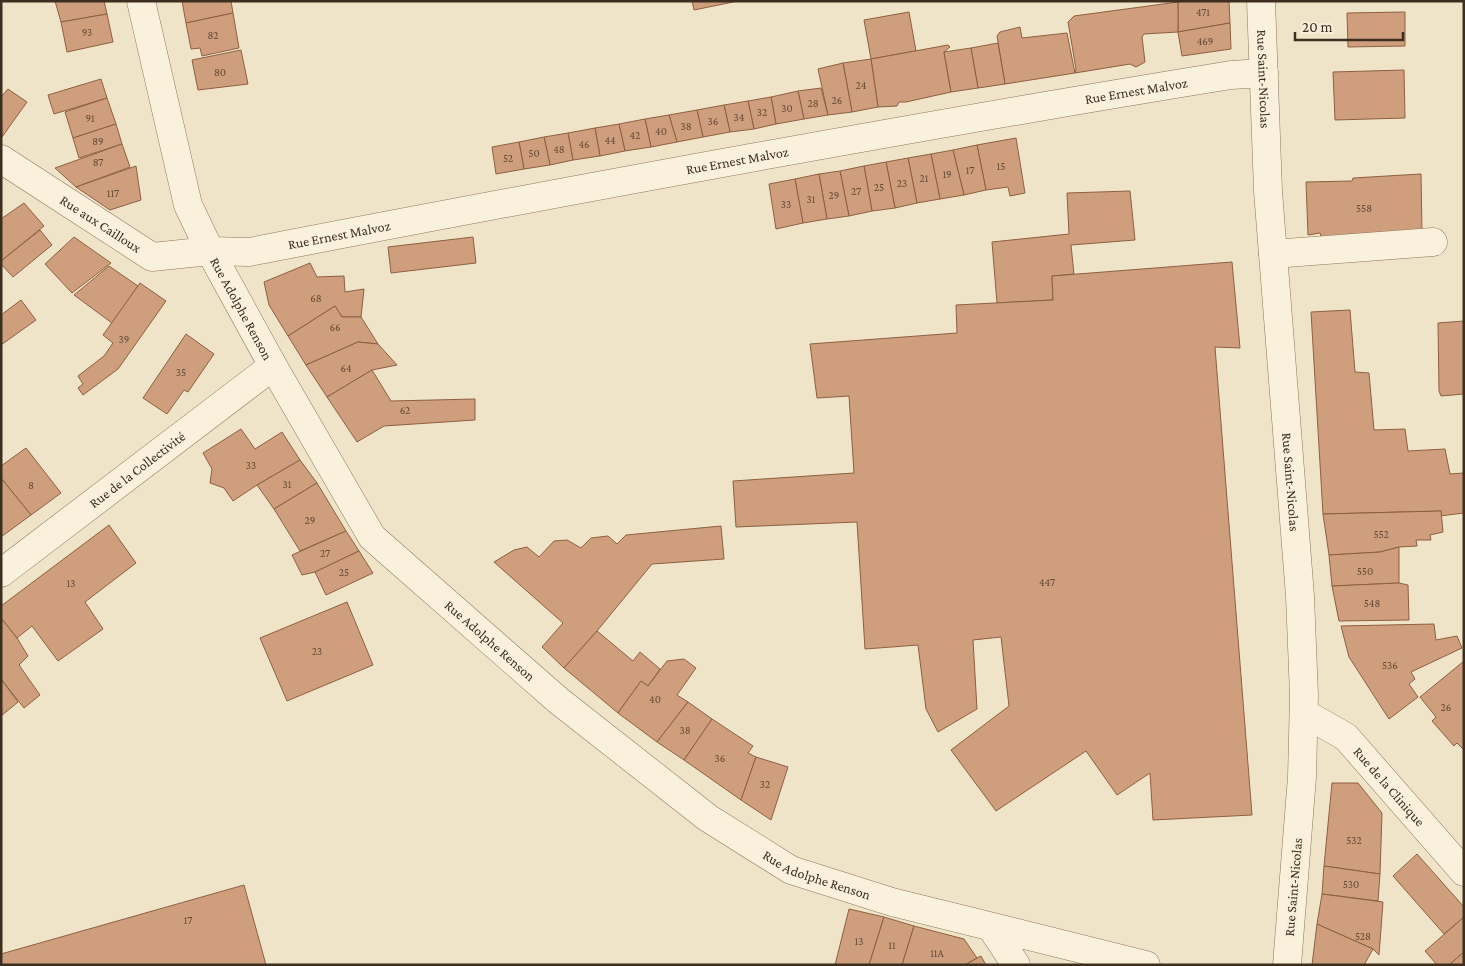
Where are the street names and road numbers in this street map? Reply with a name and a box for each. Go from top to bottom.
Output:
street label: Rue Saint-Nicolas [1254,29,1274,129]
street label: Rue Ernest Malvoz [1084,74,1189,107]
street label: Rue Ernest Malvoz [685,143,790,177]
street label: Rue aux Cailloux [57,192,145,256]
street label: Rue Ernest Malvoz [287,217,392,252]
street label: Rue Adolphe Renson [207,254,276,363]
street label: Rue de la Collectivité [86,428,188,511]
street label: Rue Saint-Nicolas [1279,432,1303,532]
street label: Rue Adolphe Renson [442,597,539,685]
street label: Rue de la Clinique [1350,743,1428,829]
street label: Rue Saint-Nicolas [1281,837,1305,937]
street label: Rue Adolphe Renson [760,846,873,903]

